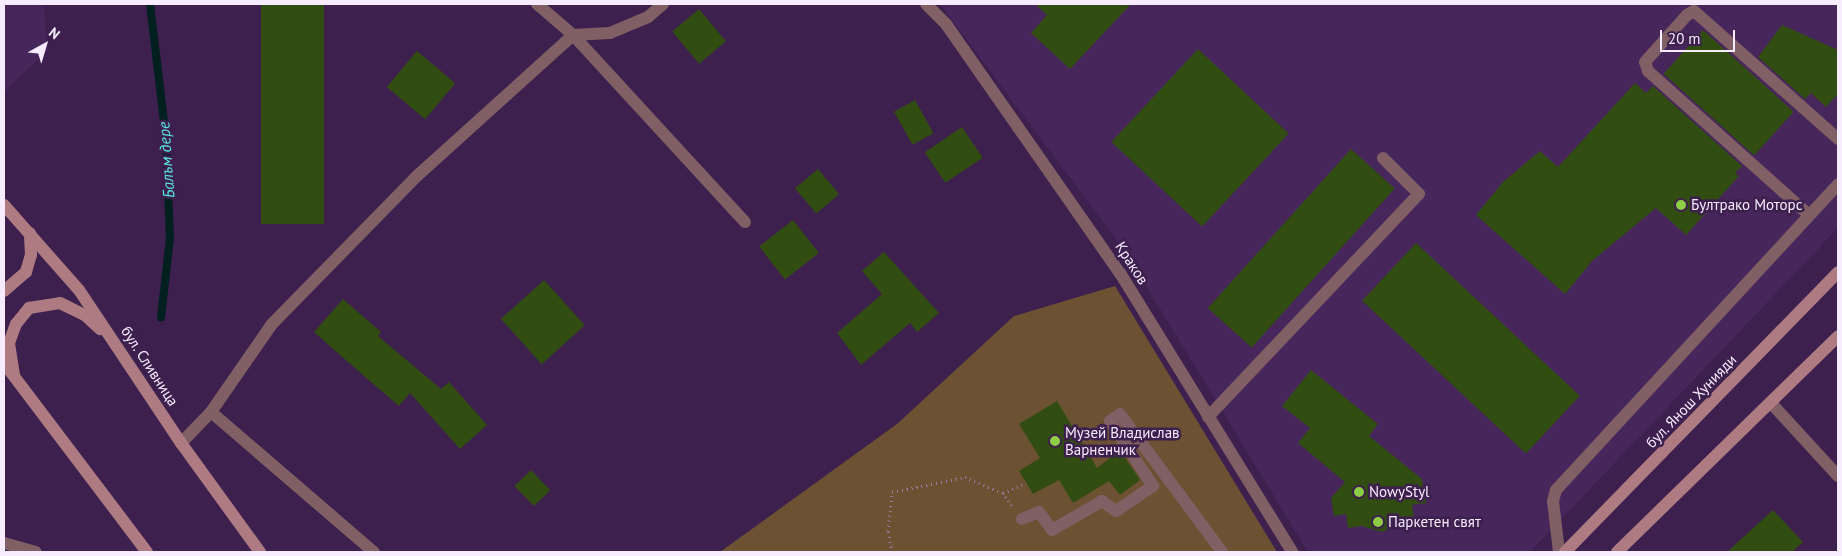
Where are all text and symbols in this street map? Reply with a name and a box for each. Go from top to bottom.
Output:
north arrow [20,20,70,70]
scale bar [1662,20,1737,52]
text: N [45,23,64,43]
text: 20 m [1668,29,1701,48]
water label: Балъм дере [154,121,178,199]
place label: Бултрако Моторс [1691,196,1802,214]
marker: Бултрако Моторс [1675,199,1687,211]
street label: Краков [1112,238,1152,288]
street label: бул. Сливница [117,322,183,410]
street label: бул. Янош Хунияди [1641,350,1741,452]
place label: Музей Владислав Варненчик [1065,423,1180,458]
marker: Музей Владислав Варненчик [1049,435,1061,447]
place label: NowyStyl [1369,483,1429,501]
marker: NowyStyl [1353,486,1365,498]
place label: Паркетен свят [1388,513,1481,531]
marker: Паркетен свят [1372,516,1384,528]

